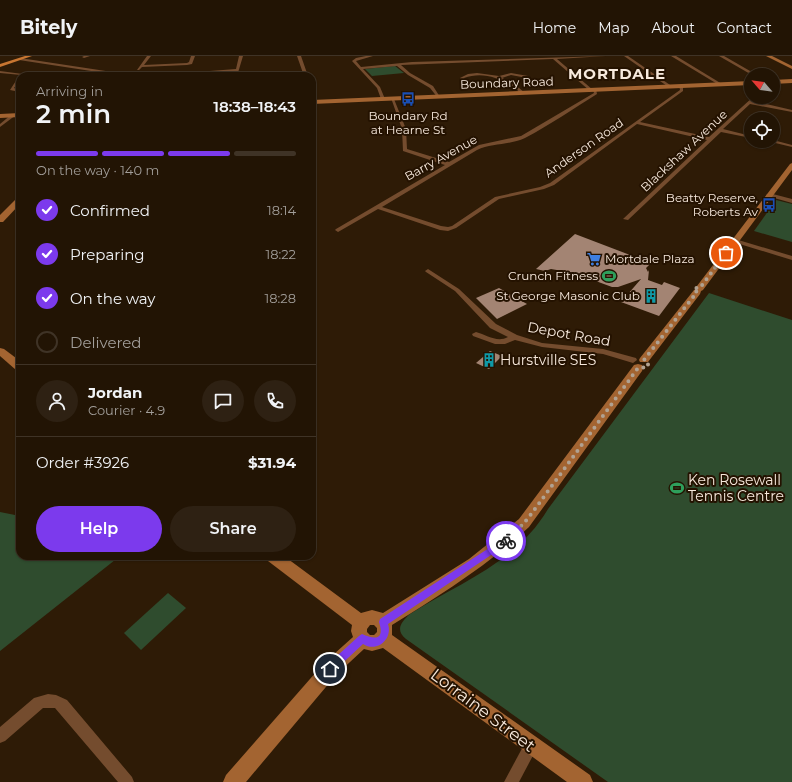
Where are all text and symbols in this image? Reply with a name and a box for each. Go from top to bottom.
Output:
text: Bitely [20,16,77,39]
text: Home [533,19,576,37]
text: Map [598,19,629,37]
text: About [651,19,695,37]
text: Contact [717,19,772,37]
district label: MORTDALE [568,64,666,83]
north arrow [744,68,780,104]
map controls [744,68,780,148]
street label: Boundary Road [460,73,554,92]
text: Arriving in [36,83,103,99]
bus stop icon: Boundary Rd at Hearne St [400,91,416,107]
text: 18:38–18:43 [213,97,296,116]
text: 2 min [36,98,111,130]
street label: Blackshaw Avenue [637,107,730,195]
place label: Boundary Rd at Hearne St [368,108,448,137]
button: locate [744,112,780,148]
street label: Anderson Road [541,115,626,180]
street label: Barry Avenue [402,131,480,184]
text: On the way · 140 m [36,162,159,178]
place label: Beatty Reserve, Roberts Av [666,190,758,219]
bus stop icon: Beatty Reserve, Roberts Av [761,197,777,213]
icon: check [36,199,58,221]
text: Confirmed [70,201,150,220]
text: 18:14 [267,202,296,218]
pin [709,236,743,270]
icon: bag [715,242,737,264]
icon: check [36,243,58,265]
text: Preparing [70,245,145,264]
text: 18:22 [265,246,296,262]
supermarket icon: Mortdale Plaza [586,251,602,267]
place label: Mortdale Plaza [605,251,695,266]
place label: Crunch Fitness [508,268,598,283]
sports icon: Crunch Fitness [601,268,617,284]
icon: check [36,287,58,309]
place label: St George Masonic Club [496,288,640,303]
building icon: St George Masonic Club [643,288,659,304]
text: On the way [70,289,155,308]
text: 18:28 [265,290,296,306]
street label: Depot Road [526,318,612,350]
text: Delivered [70,333,142,352]
place label: Hurstville SES [500,351,596,369]
building icon: Hurstville SES [481,352,497,368]
button: person [36,380,78,422]
button: chat [202,380,244,422]
button: phone [254,380,296,422]
text: Jordan [88,383,142,402]
text: Courier · 4.9 [88,402,165,418]
text: Order #3926 [36,453,129,472]
text: $31.94 [248,453,296,472]
place label: Ken Rosewall Tennis Centre [688,471,784,505]
sports icon: Ken Rosewall Tennis Centre [669,480,685,496]
button: Help [36,506,162,552]
button: Share [170,506,296,552]
courier [486,521,526,561]
icon: bike [495,530,517,552]
pin [313,652,347,686]
icon: home [319,658,341,680]
street label: Lorraine Street [427,664,539,756]

